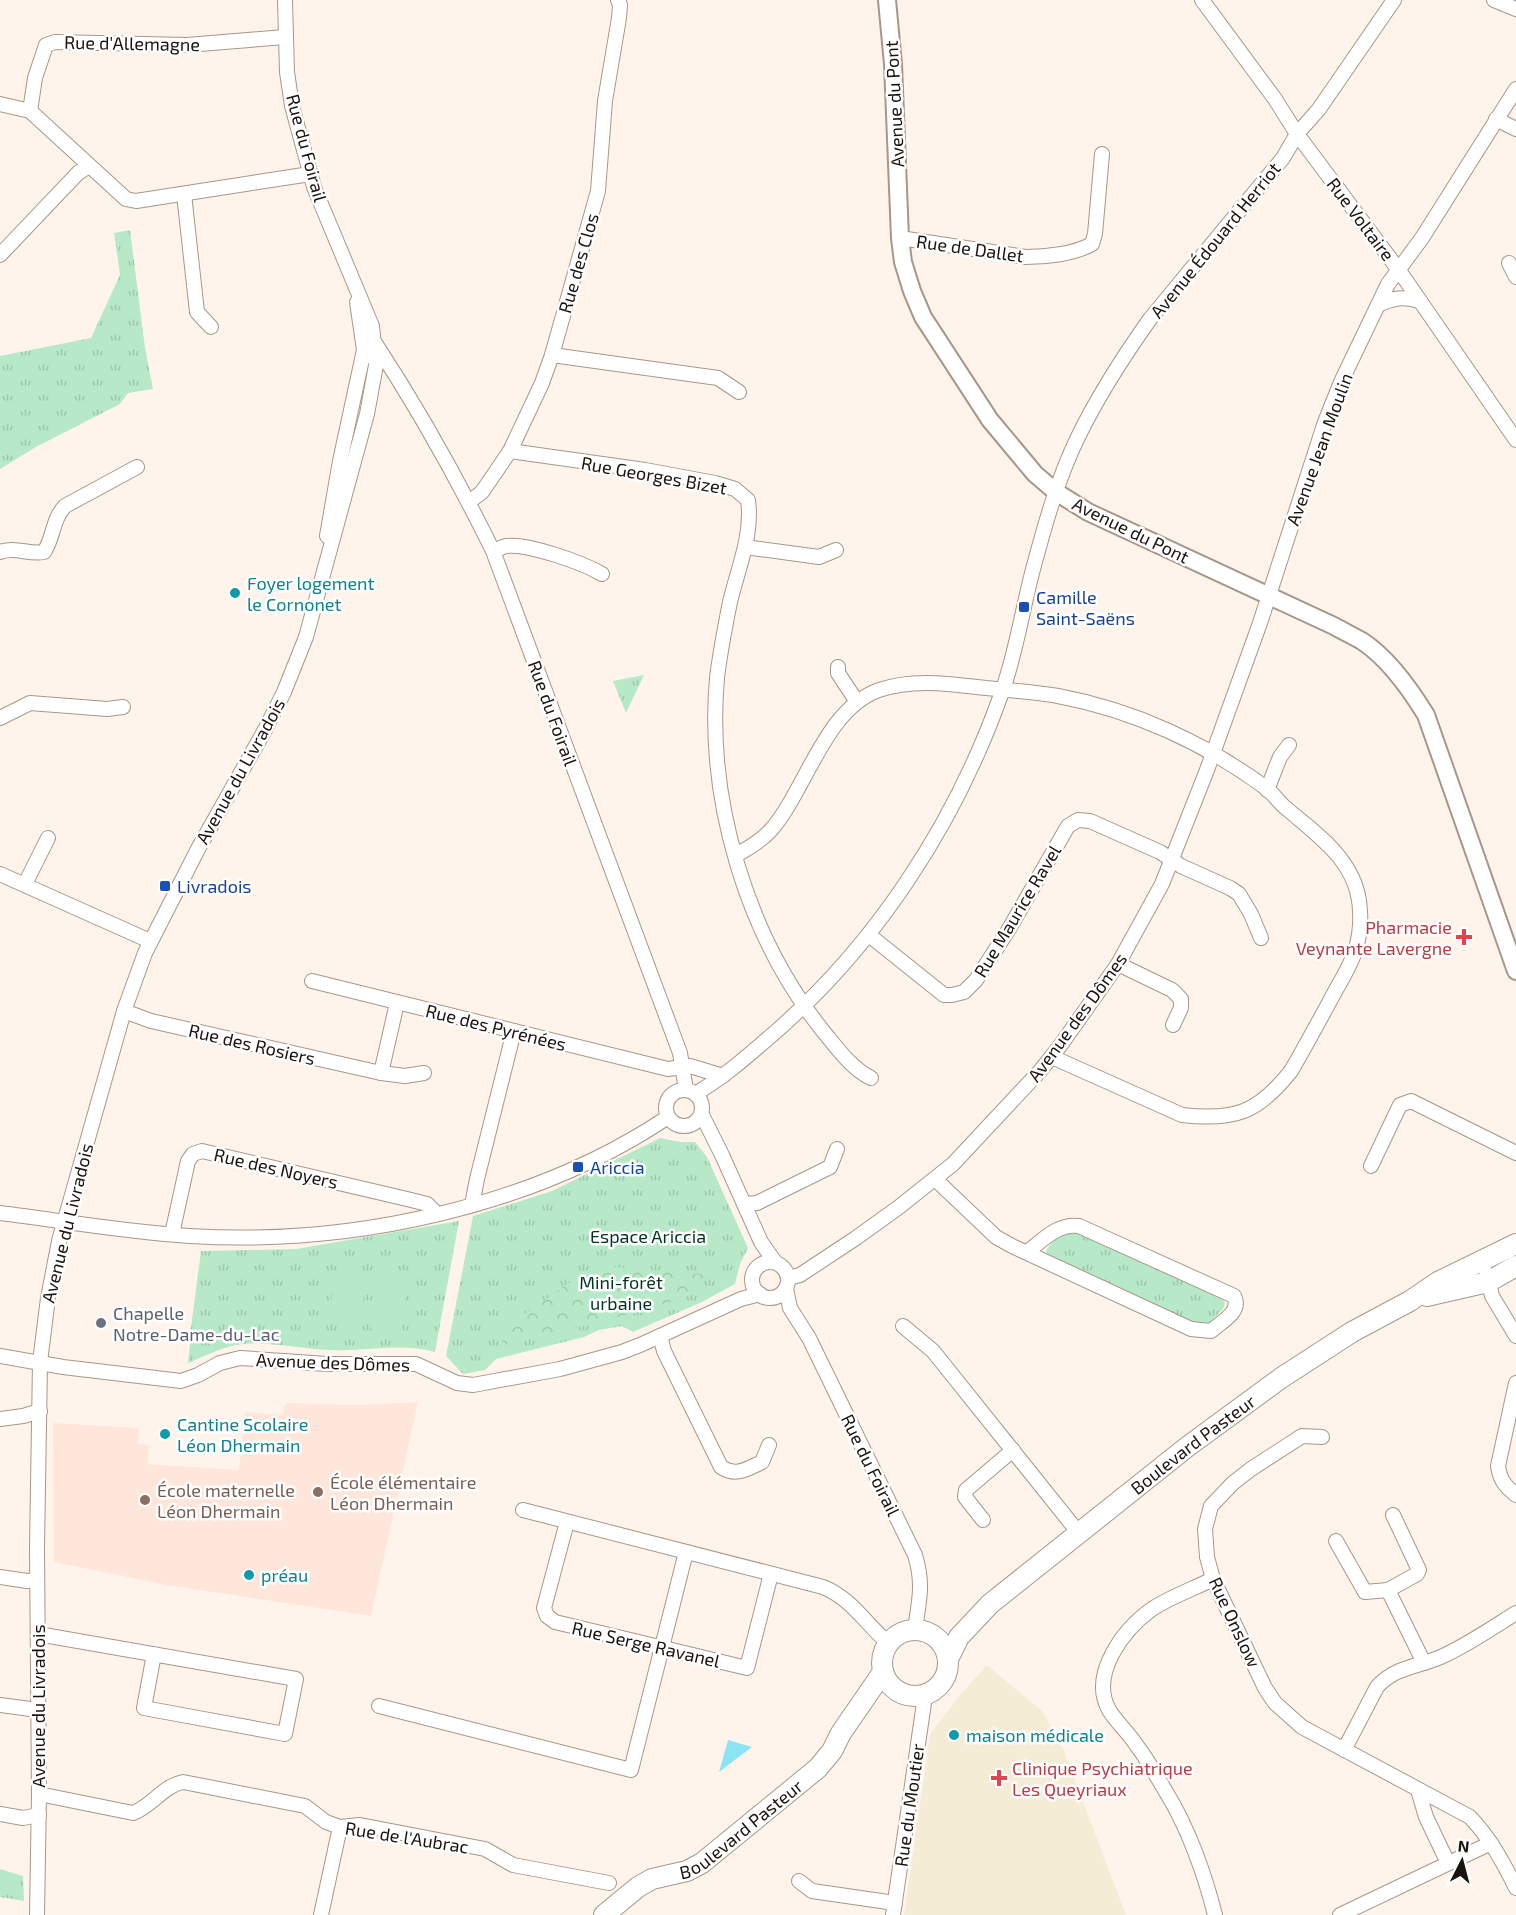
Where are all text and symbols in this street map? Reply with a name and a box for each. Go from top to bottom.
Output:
street label: Rue d'Allemagne [64,31,200,55]
street label: Avenue du Pont [880,40,908,168]
street label: Rue du Foirail [282,92,332,205]
street label: Avenue Édouard Herriot [1145,158,1285,322]
street label: Rue Voltaire [1323,173,1399,265]
street label: Rue des Clos [553,210,603,316]
street label: Rue de Dallet [915,230,1025,266]
street label: Avenue Jean Moulin [1281,370,1357,528]
street label: Rue Georges Bizet [579,451,729,499]
street label: Avenue du Pont [1069,492,1193,568]
place label: Foyer logement le Cornonet [247,572,375,615]
marker: Foyer logement le Cornonet [228,586,242,600]
place label: Camille Saint-Saëns [1036,586,1135,629]
marker: Camille Saint-Saëns [1017,600,1031,614]
street label: Rue du Foirail [524,657,582,769]
street label: Avenue du Livradois [191,694,289,848]
street label: Rue Maurice Ravel [969,840,1066,981]
place label: Livradois [177,875,252,897]
marker: Livradois [158,879,172,893]
place label: Pharmacie Veynante Lavergne [1296,916,1452,959]
marker: Pharmacie Veynante Lavergne [1457,930,1471,944]
street label: Avenue des Dômes [1023,948,1131,1086]
street label: Rue des Pyrénées [424,999,568,1055]
street label: Rue des Rosiers [187,1019,317,1069]
street label: Avenue du Livradois [37,1141,97,1305]
street label: Rue des Noyers [212,1143,340,1193]
place label: Ariccia [590,1156,645,1178]
marker: Ariccia [571,1160,585,1174]
park label: Espace Ariccia [590,1225,706,1247]
park label: Mini-forêt urbaine [579,1271,663,1314]
place label: Chapelle Notre-Dame-du-Lac [113,1302,280,1345]
marker: Chapelle Notre-Dame-du-Lac [94,1316,108,1330]
street label: Avenue des Dômes [256,1348,410,1376]
street label: Boulevard Pasteur [1126,1390,1259,1499]
street label: Rue du Foirail [837,1410,905,1520]
place label: Cantine Scolaire Léon Dhermain [177,1413,308,1456]
marker: Cantine Scolaire Léon Dhermain [158,1427,172,1441]
place label: École élémentaire Léon Dhermain [330,1471,476,1514]
place label: École maternelle Léon Dhermain [157,1479,295,1522]
marker: École élémentaire Léon Dhermain [311,1485,325,1499]
marker: École maternelle Léon Dhermain [138,1493,152,1507]
place label: préau [261,1564,308,1586]
marker: préau [242,1568,256,1582]
street label: Rue Onslow [1205,1573,1266,1671]
street label: Rue Serge Ravanel [570,1616,723,1672]
street label: Avenue du Livradois [27,1624,49,1788]
place label: maison médicale [966,1724,1104,1746]
marker: maison médicale [947,1728,961,1742]
street label: Rue du Moutier [889,1742,929,1868]
place label: Clinique Psychiatrique Les Queyriaux [1012,1757,1193,1800]
marker: Clinique Psychiatrique Les Queyriaux [990,1769,1008,1787]
street label: Boulevard Pasteur [677,1774,807,1883]
street label: Rue de l'Aubrac [344,1816,471,1858]
north arrow [1432,1831,1492,1891]
text: N [1457,1836,1470,1856]

